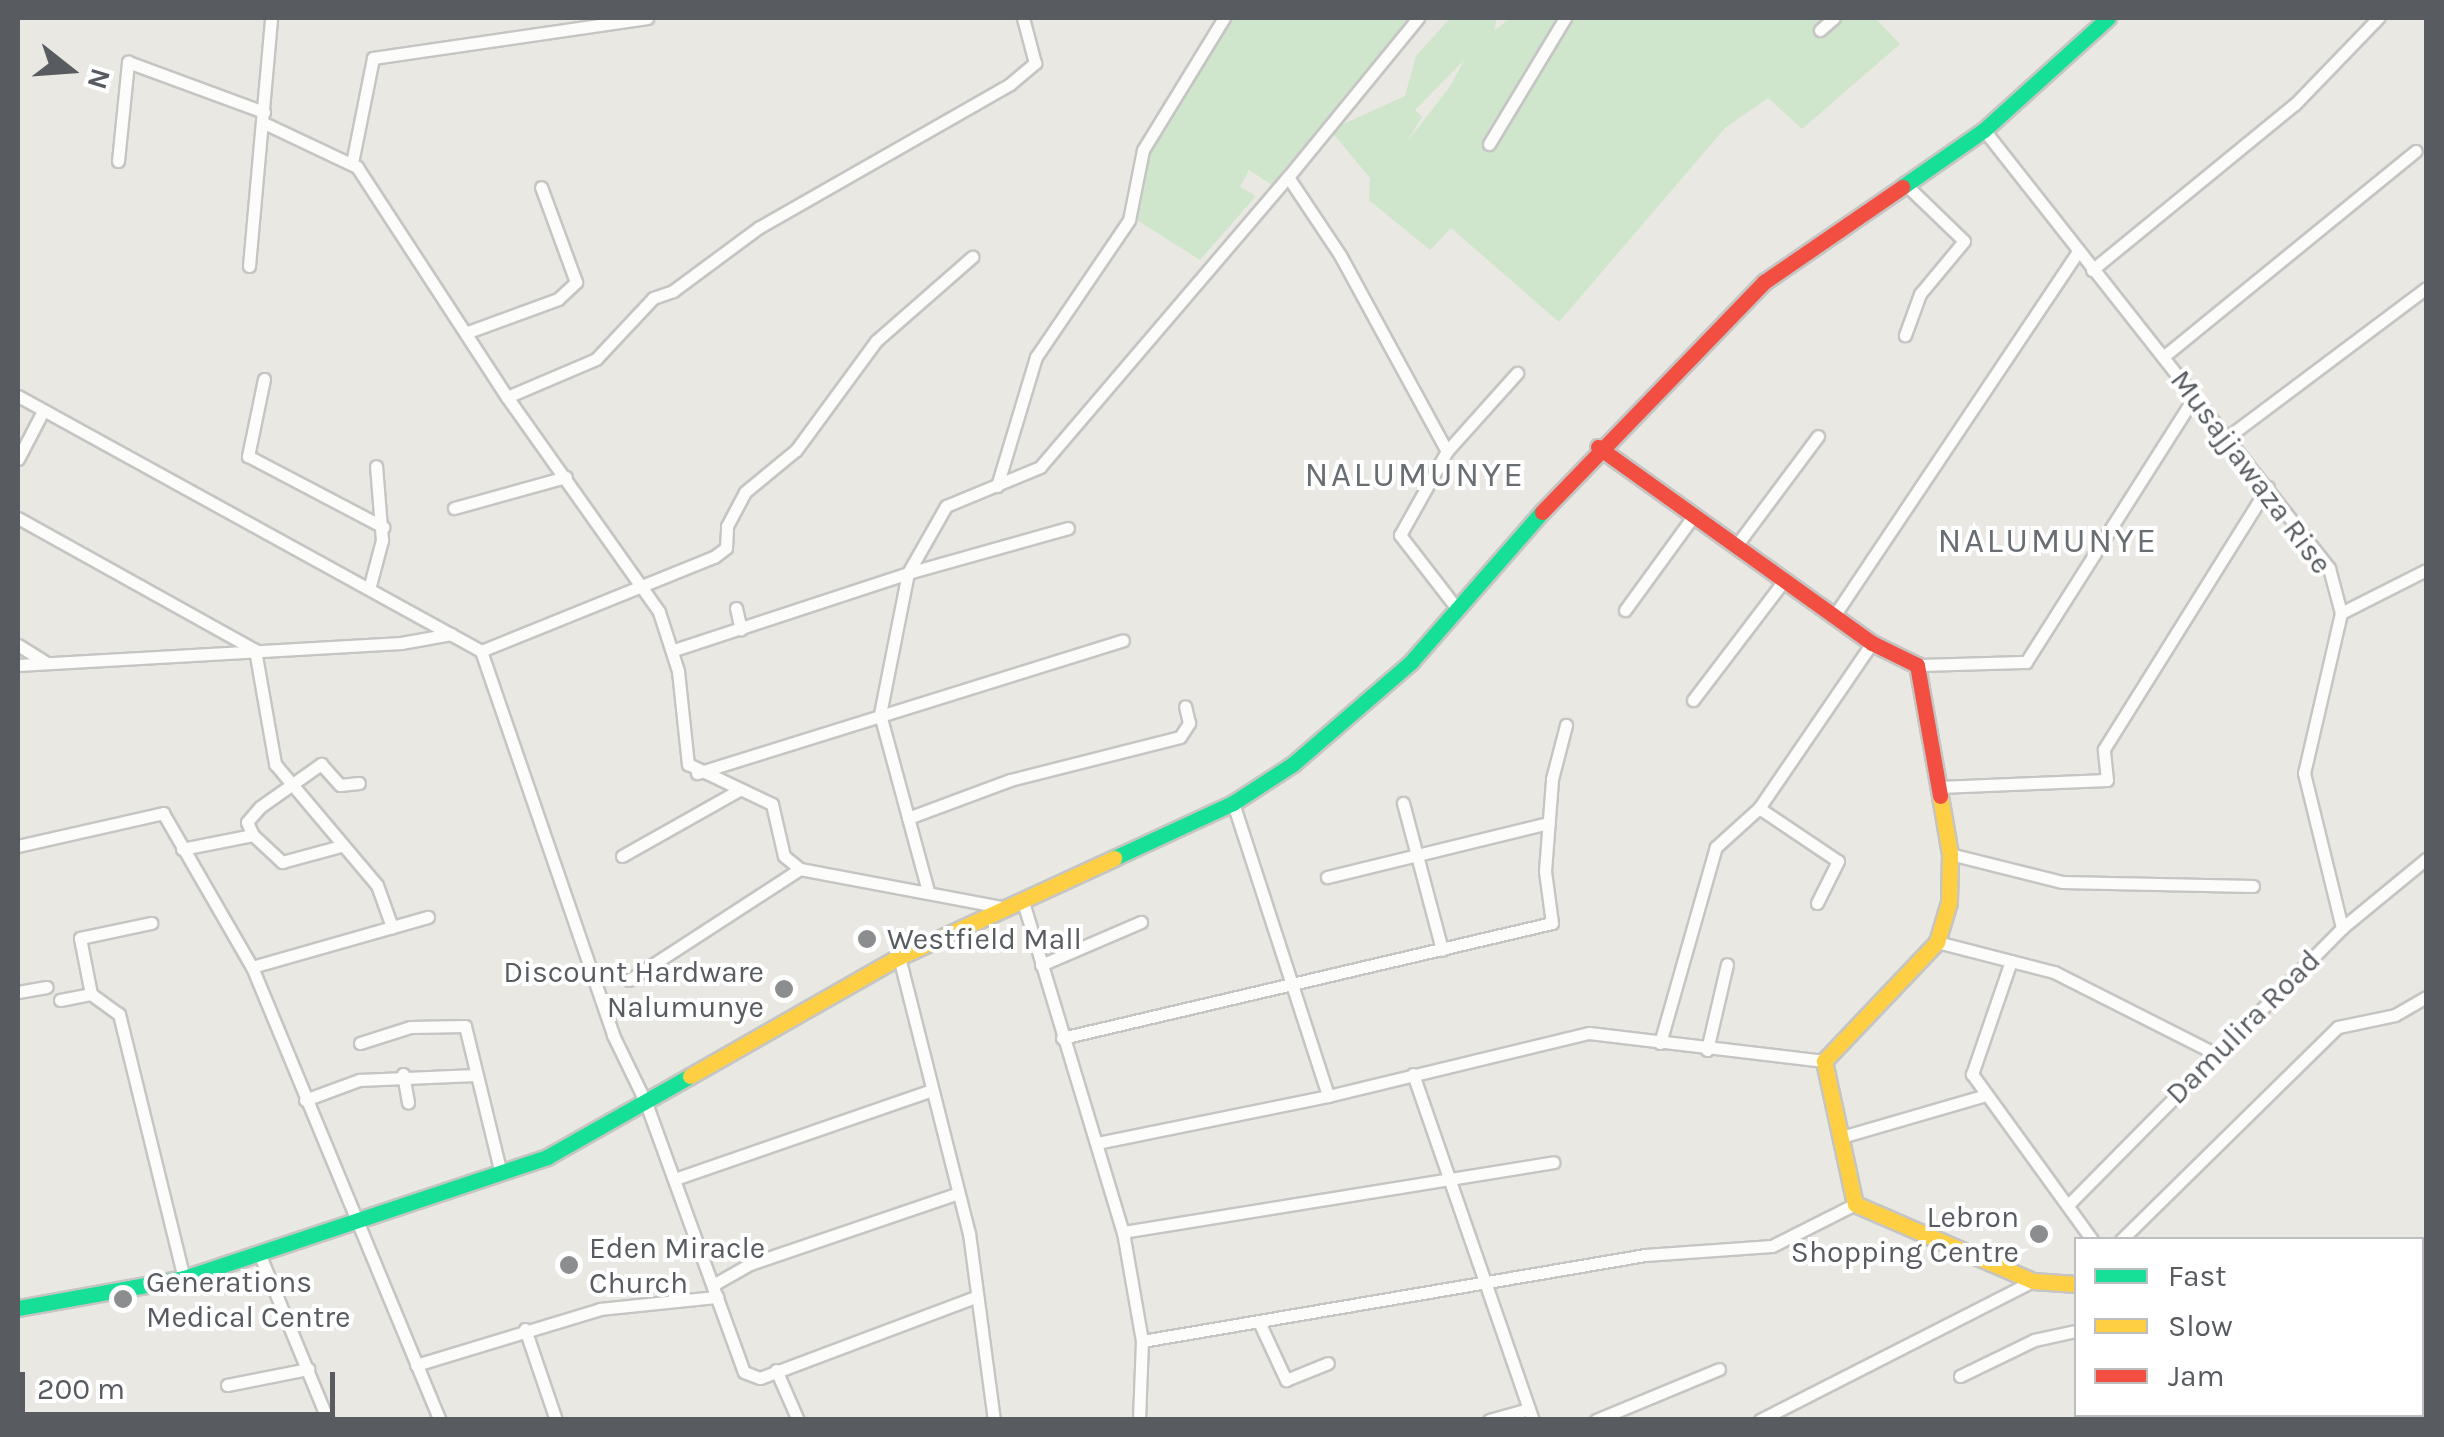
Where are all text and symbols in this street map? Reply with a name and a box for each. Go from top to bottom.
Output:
north arrow [20,20,120,120]
text: N [80,64,118,93]
street label: Musajjawaza Rise [2163,363,2339,581]
district label: NALUMUNYE [1304,454,1526,496]
district label: NALUMUNYE [1937,520,2159,562]
place label: Westfield Mall [887,921,1082,957]
marker: Westfield Mall [856,928,878,950]
street label: Damulira Road [2158,942,2328,1112]
place label: Discount Hardware Nalumunye [503,954,764,1024]
marker: Discount Hardware Nalumunye [773,978,795,1000]
place label: Lebron Shopping Centre [1791,1199,2019,1270]
marker: Lebron Shopping Centre [2028,1223,2050,1245]
place label: Eden Miracle Church [589,1230,765,1300]
legend [2074,1237,2424,1417]
marker: Eden Miracle Church [558,1254,580,1276]
text: Fast [2168,1258,2227,1294]
place label: Generations Medical Centre [146,1264,350,1334]
marker: Generations Medical Centre [110,1286,136,1312]
text: Slow [2168,1308,2233,1344]
scale bar [25,1352,340,1414]
text: Jam [2168,1358,2225,1394]
text: 200 m [37,1371,125,1407]

